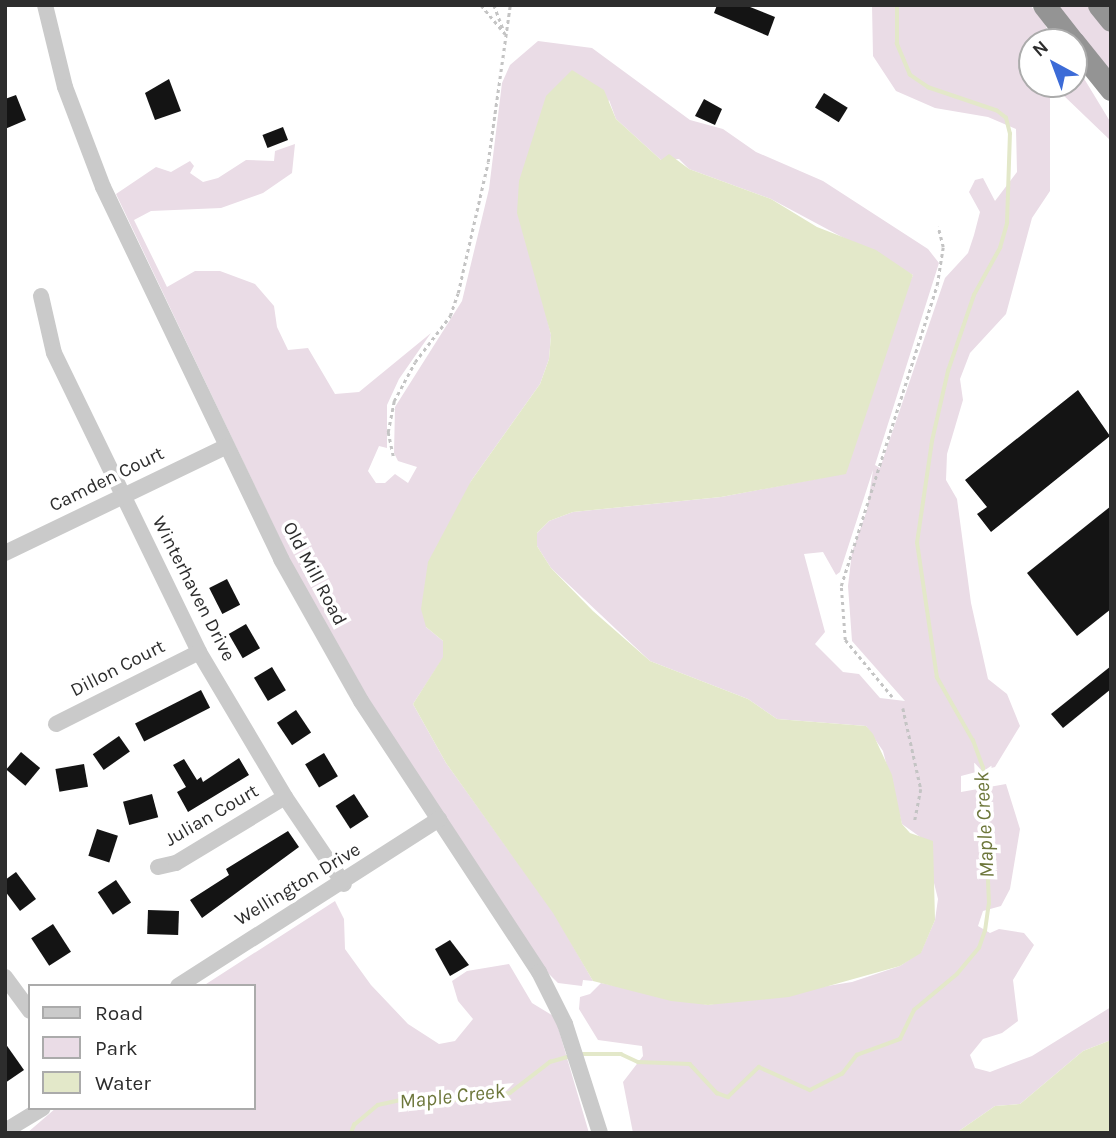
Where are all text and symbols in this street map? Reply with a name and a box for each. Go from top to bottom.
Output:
north arrow [1018,28,1088,98]
text: N [1028,36,1053,61]
street label: Camden Court [46,442,168,518]
street label: Winterhaven Drive [147,513,239,665]
street label: Old Mill Road [277,518,351,630]
street label: Dillon Court [67,636,169,702]
water label: Maple Creek [969,771,999,879]
street label: Julian Court [161,780,263,852]
street label: Wellington Drive [231,839,365,931]
legend [28,984,256,1110]
text: Road [95,1001,143,1025]
text: Park [95,1036,138,1060]
text: Water [95,1071,151,1095]
water label: Maple Creek [398,1078,506,1114]

